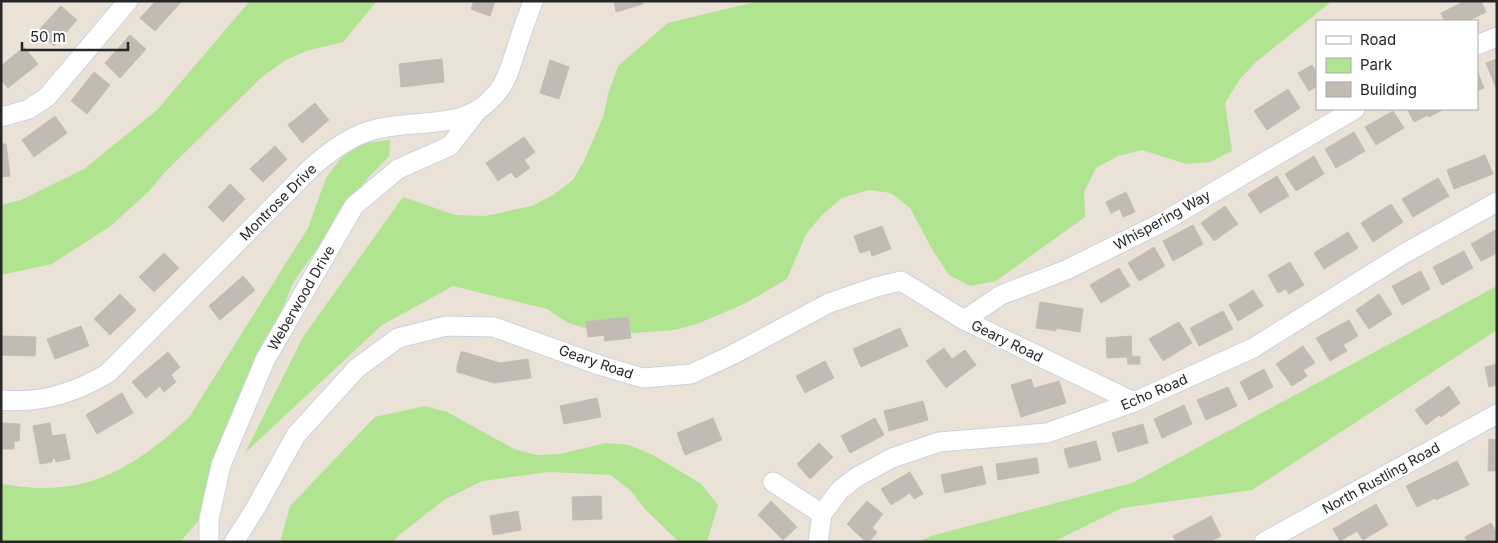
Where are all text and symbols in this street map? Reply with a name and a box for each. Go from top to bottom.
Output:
scale bar [22,20,129,52]
legend [1316,20,1478,110]
text: 50 m [30,27,66,46]
text: Road [1360,30,1396,49]
text: Park [1360,55,1393,74]
text: Building [1360,80,1417,99]
street label: Montrose Drive [236,160,320,244]
street label: Whispering Way [1110,186,1213,253]
street label: Weberwood Drive [264,242,338,353]
street label: Geary Road [969,316,1046,365]
street label: Geary Road [557,341,636,382]
street label: Echo Road [1118,370,1190,413]
street label: North Rustling Road [1319,438,1443,517]

